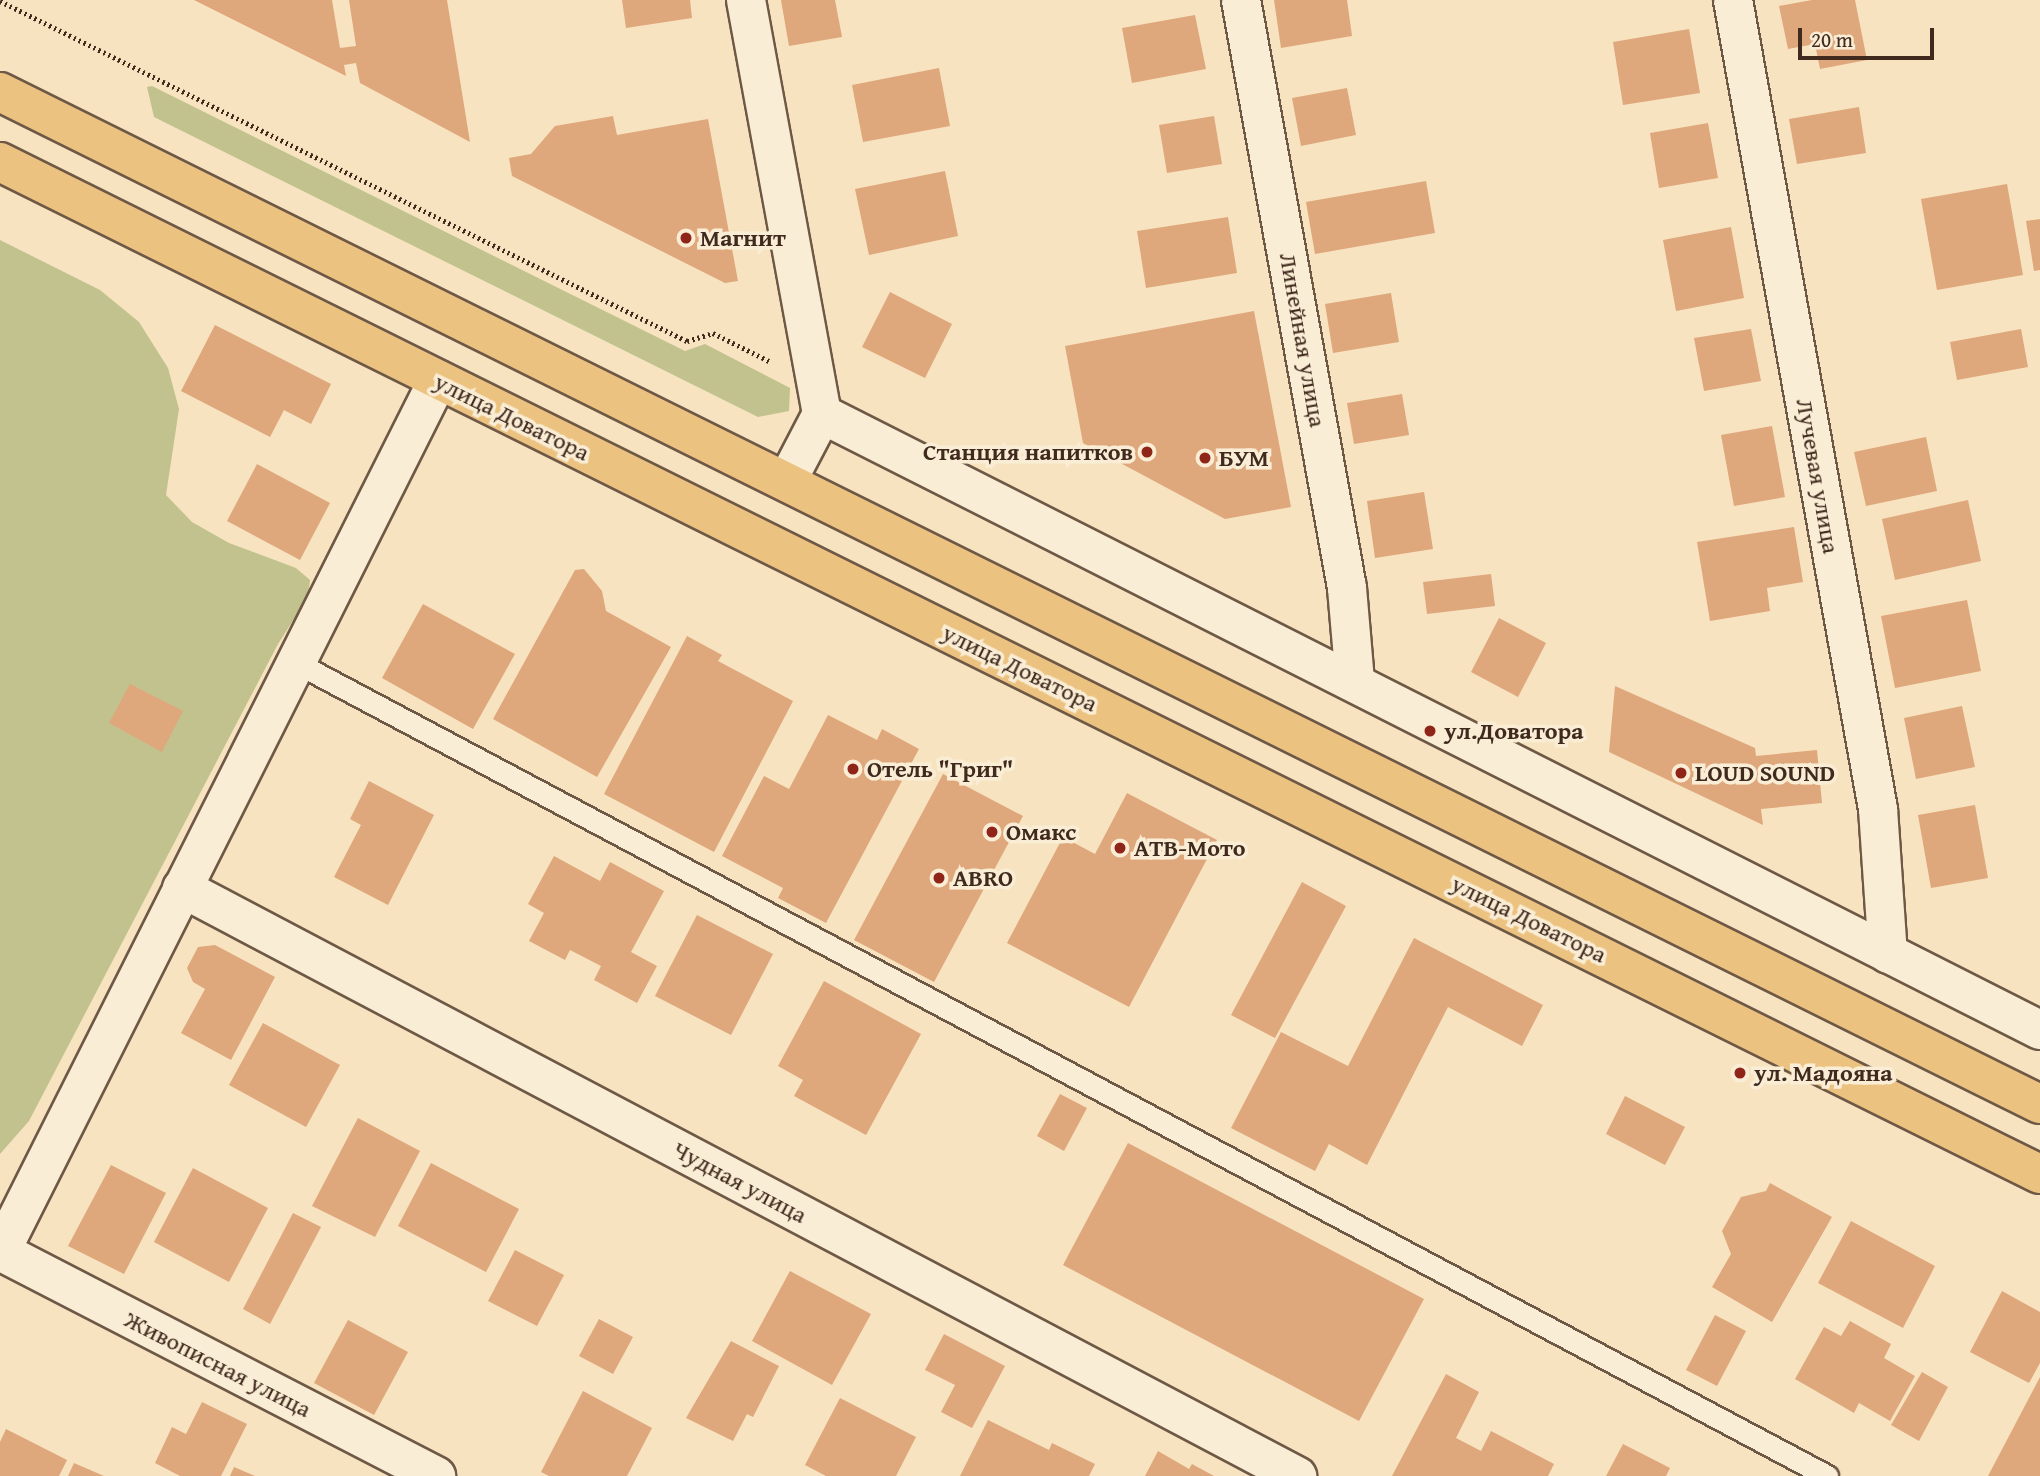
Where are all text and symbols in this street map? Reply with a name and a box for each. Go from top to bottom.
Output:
scale bar [1802,14,1938,58]
text: 20 m [1811,24,1853,55]
place label: Магнит [700,224,786,252]
marker: Магнит [678,230,694,246]
street label: Линейная улица [1273,251,1333,429]
street label: улица Доватора [430,367,594,467]
street label: Лучевая улица [1790,396,1846,556]
place label: Станция напитков [923,438,1133,466]
marker: Станция напитков [1139,444,1155,460]
place label: БУМ [1219,444,1269,472]
marker: БУМ [1197,450,1213,466]
street label: улица Доватора [938,618,1102,718]
place label: ул.Доватора [1444,717,1583,745]
marker: ул.Доватора [1422,723,1438,739]
place label: Отель "Григ" [867,755,1013,783]
place label: LOUD SOUND [1695,759,1835,787]
marker: Отель "Григ" [845,761,861,777]
marker: LOUD SOUND [1673,765,1689,781]
place label: Омакс [1006,818,1076,846]
marker: Омакс [984,824,1000,840]
place label: АТВ-Мото [1134,834,1246,862]
marker: АТВ-Мото [1112,840,1128,856]
place label: ABRO [953,864,1013,892]
street label: улица Доватора [1447,869,1611,969]
marker: ABRO [931,870,947,886]
place label: ул. Мадояна [1754,1059,1893,1087]
marker: ул. Мадояна [1732,1065,1748,1081]
street label: Чудная улица [668,1135,812,1229]
street label: Живописная улица [120,1305,316,1423]

